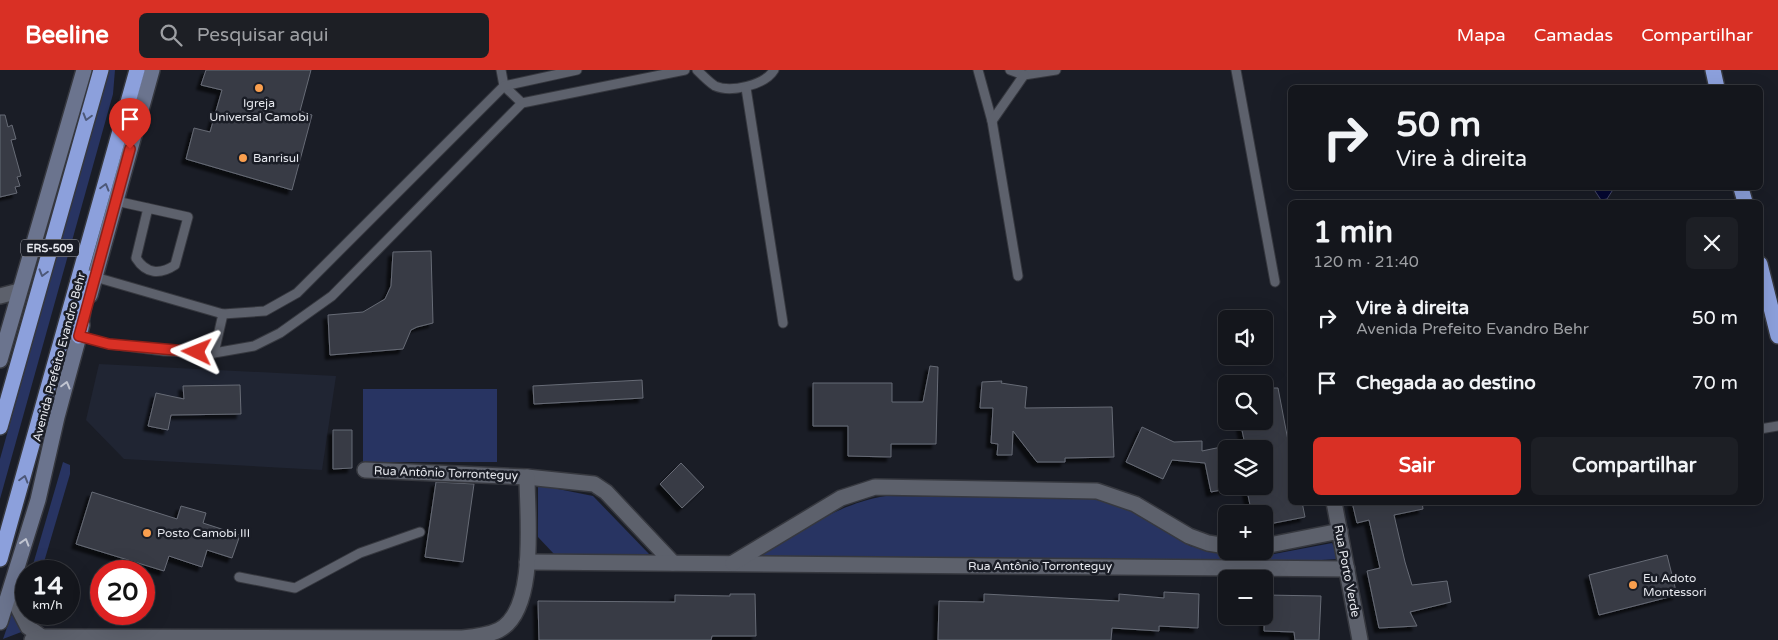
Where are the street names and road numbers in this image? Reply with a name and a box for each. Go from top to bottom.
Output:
road number: ERS-509 [21,240,79,257]
street label: Avenida Prefeito Evandro Behr [30,270,88,443]
street label: Rua Antônio Torronteguy [374,463,519,483]
street label: Rua Porto Verde [1331,524,1363,619]
street label: Rua Antônio Torronteguy [968,559,1113,573]

